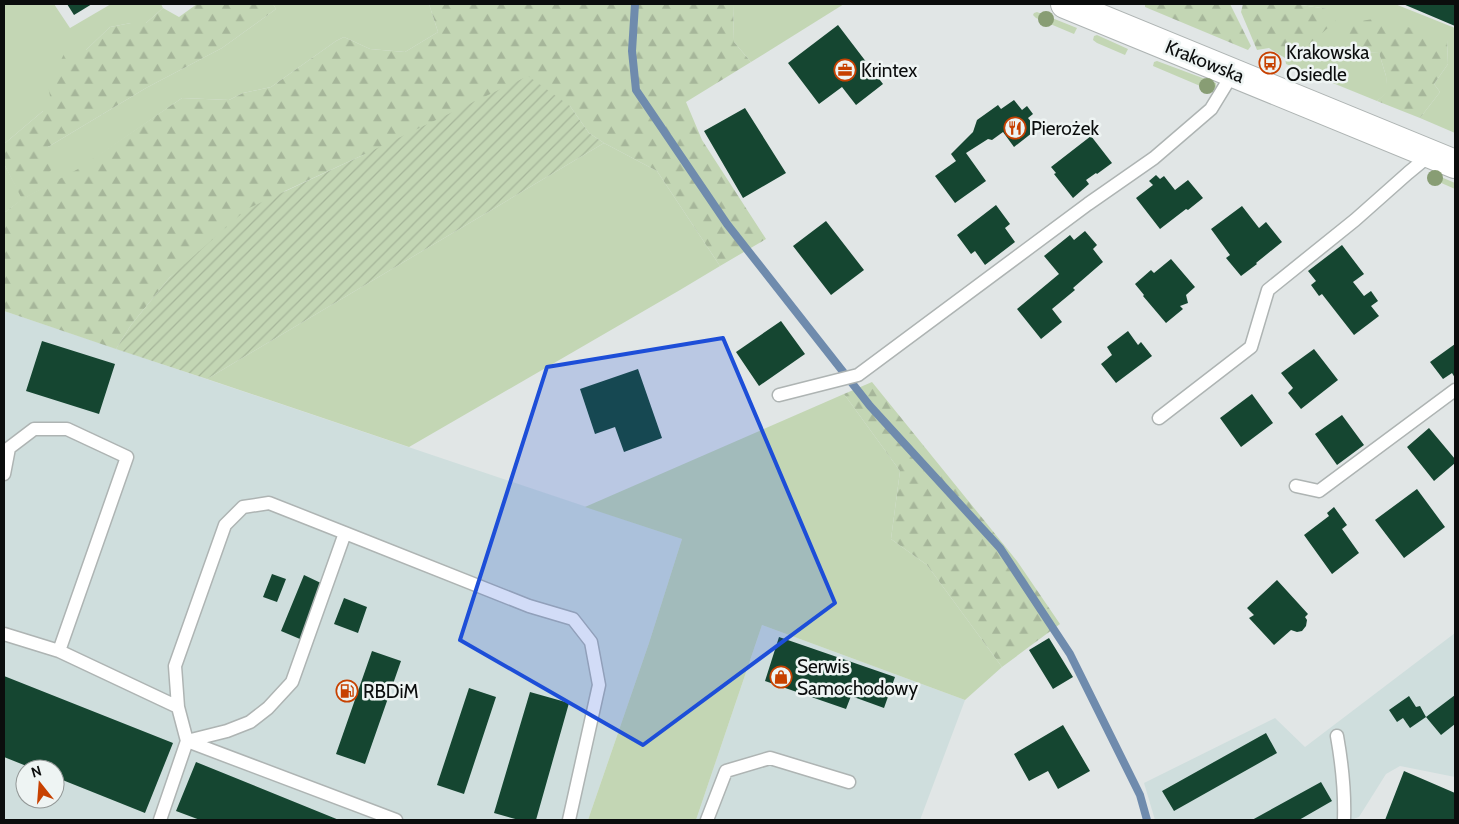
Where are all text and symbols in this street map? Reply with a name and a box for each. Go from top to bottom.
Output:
street label: Krakowska [1162,35,1248,88]
place label: Krakowska Osiedle [1286,41,1369,86]
bus stop icon: Krakowska Osiedle [1258,51,1282,75]
office icon: Krintex [833,58,857,82]
place label: Krintex [861,59,917,82]
restaurant icon: Pierożek [1003,116,1027,140]
place label: Pierożek [1031,117,1099,140]
place label: Serwis Samochodowy [797,655,918,700]
shop icon: Serwis Samochodowy [769,665,793,689]
fuel station icon: RBDiM [335,679,359,703]
place label: RBDiM [363,680,419,703]
north arrow [15,759,65,809]
text: N [29,762,44,782]

